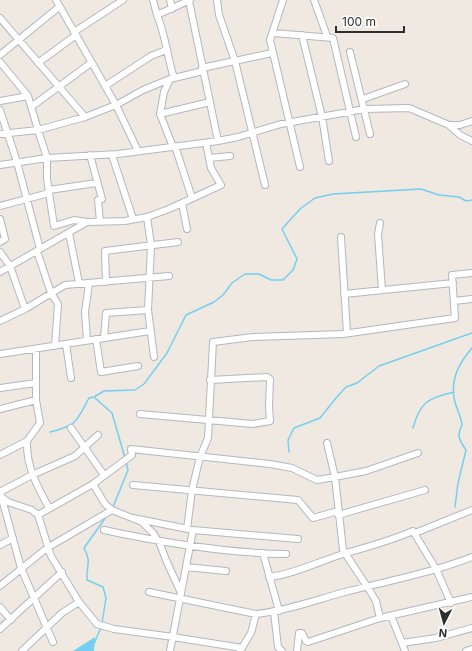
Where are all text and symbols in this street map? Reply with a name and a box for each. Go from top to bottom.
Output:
scale bar [336,8,404,34]
text: 100 m [342,14,376,29]
north arrow [424,603,464,643]
text: N [438,626,448,640]

